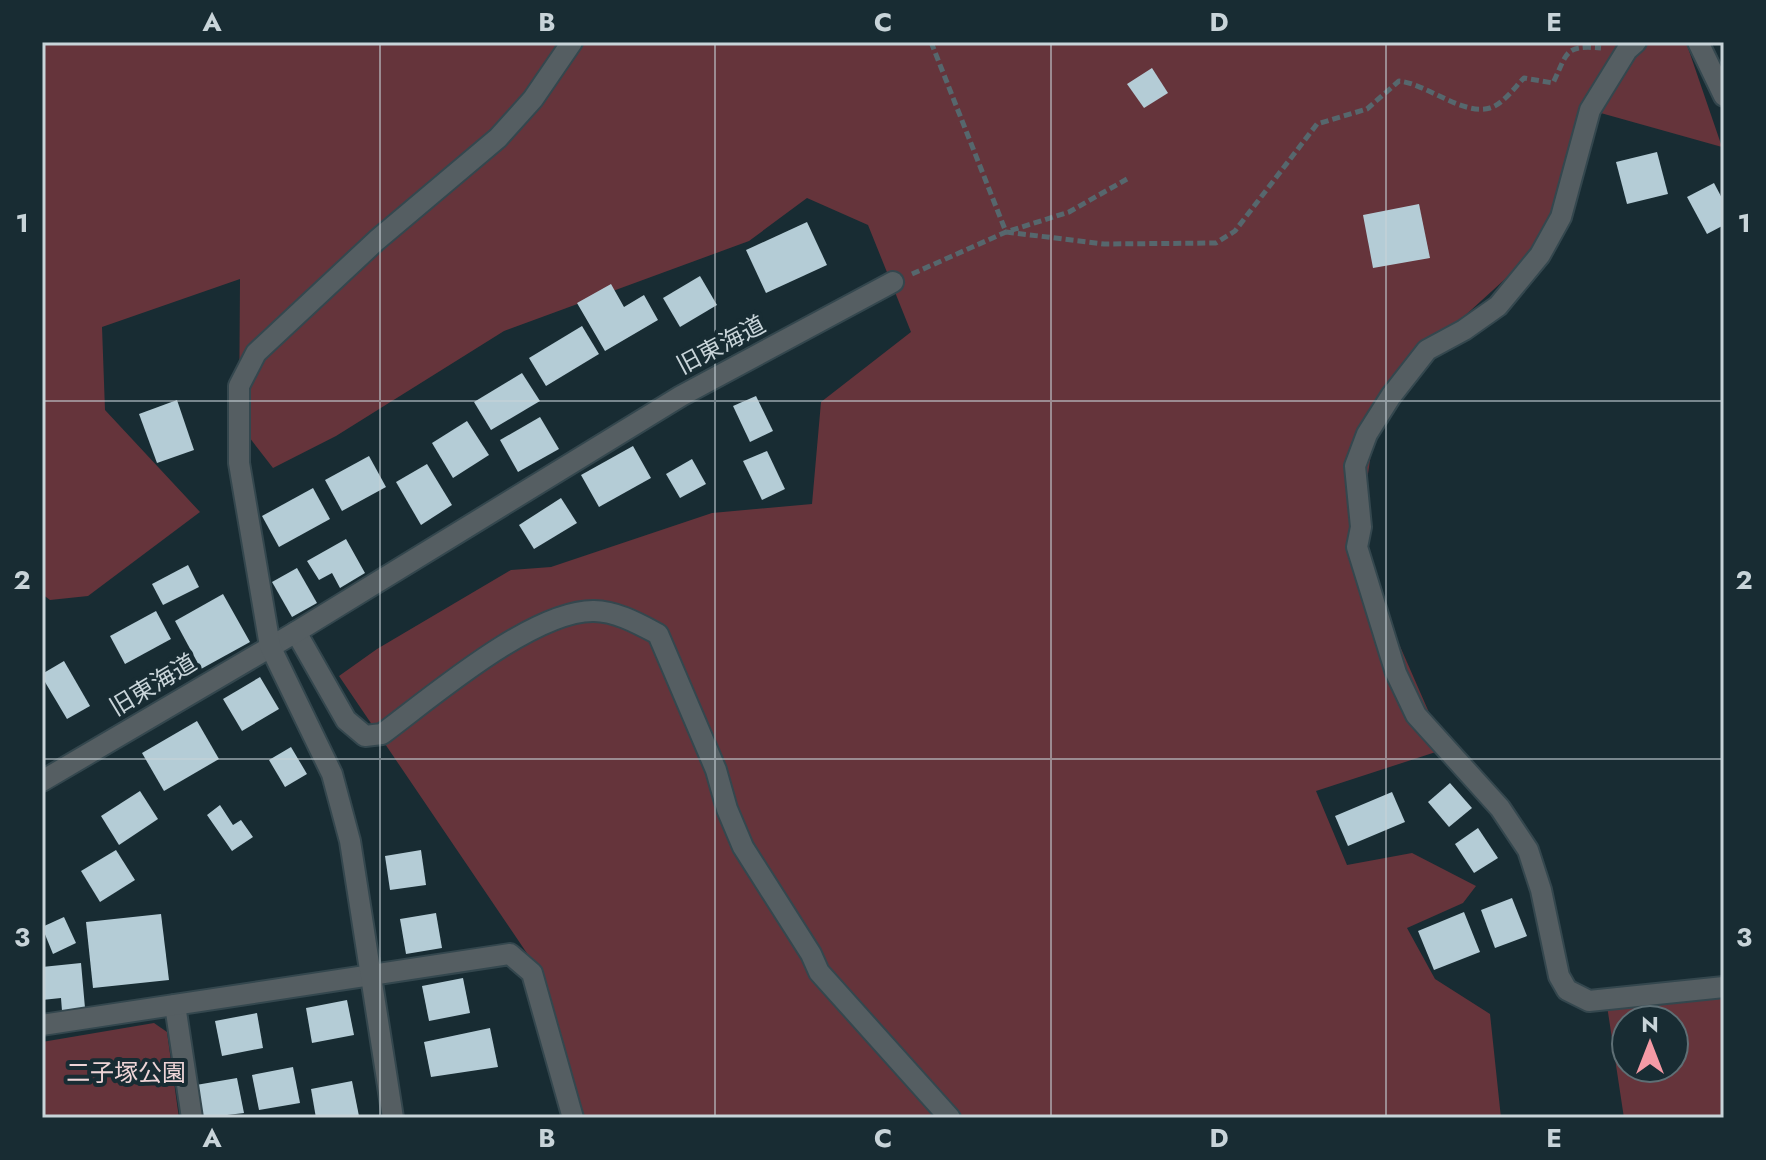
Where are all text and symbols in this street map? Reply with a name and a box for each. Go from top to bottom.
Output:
text: A [201,3,222,41]
text: B [538,3,556,41]
text: C [874,3,892,41]
text: D [1209,3,1229,41]
text: E [1546,3,1562,41]
text: 1 [15,204,29,242]
text: 1 [1737,204,1751,242]
street label: 旧東海道 [670,307,771,383]
text: 2 [13,561,31,599]
text: 2 [1735,561,1753,599]
street label: 旧東海道 [103,645,203,724]
text: 3 [14,918,30,956]
text: 3 [1736,918,1752,956]
north arrow [1610,1004,1690,1084]
text: N [1641,1008,1659,1040]
park label: 二子塚公園 [66,1055,186,1090]
text: A [201,1119,222,1157]
text: B [538,1119,556,1157]
text: C [874,1119,892,1157]
text: D [1209,1119,1229,1157]
text: E [1546,1119,1562,1157]

